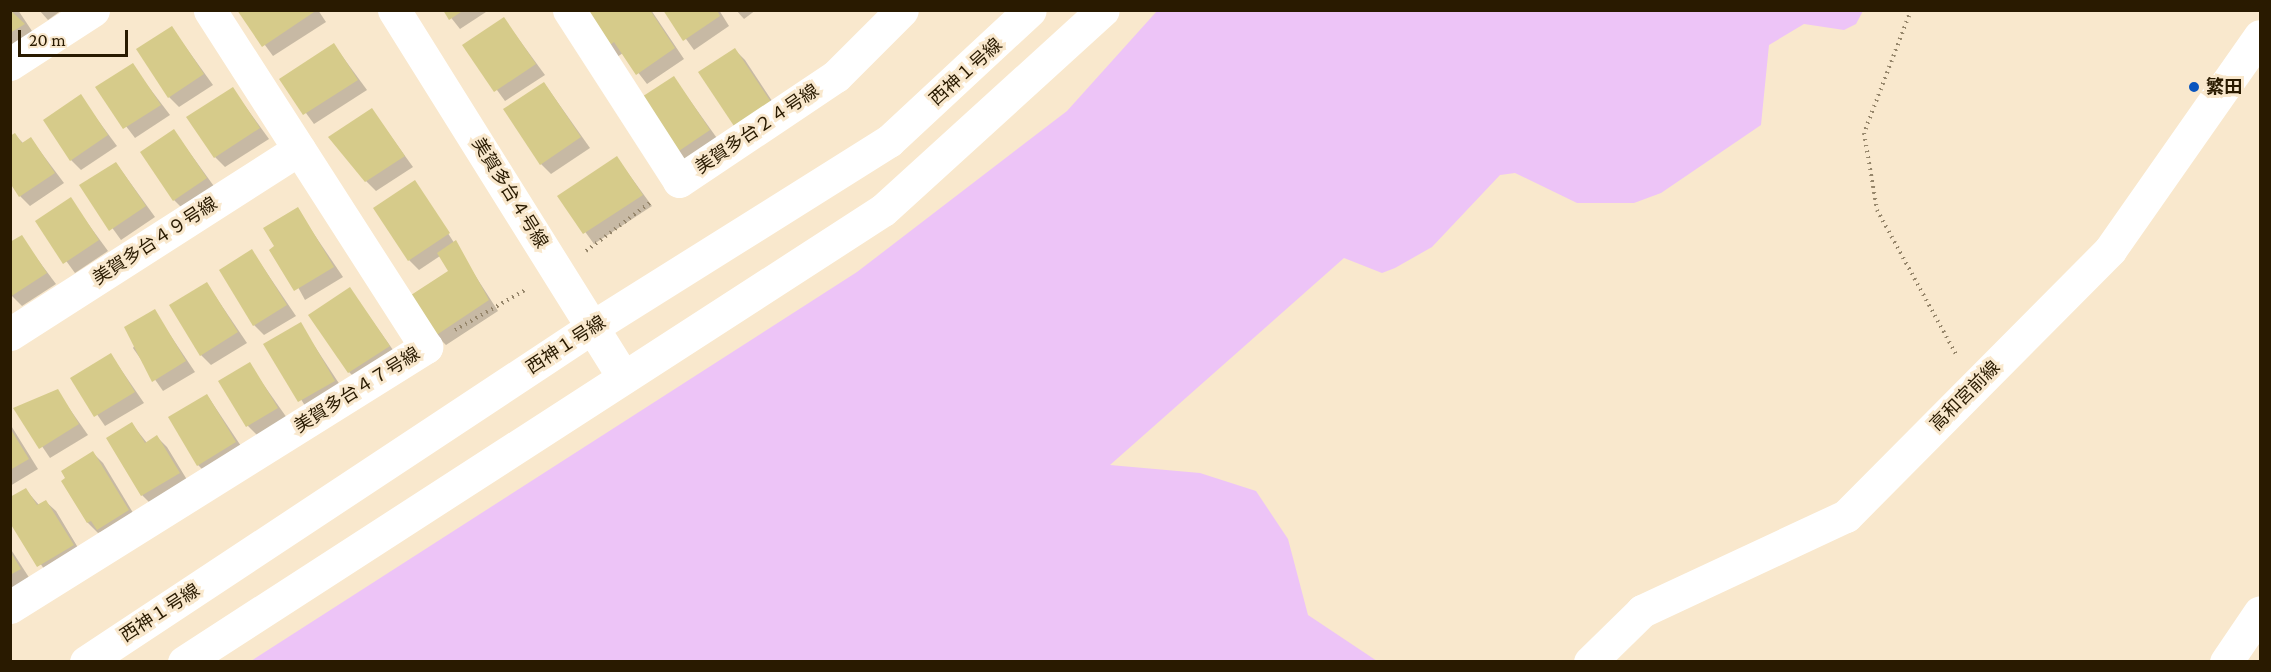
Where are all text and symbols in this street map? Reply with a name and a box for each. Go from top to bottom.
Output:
scale bar [21,18,130,56]
text: 20 m [29,30,66,50]
street label: 西神１号線 [925,34,1007,110]
place label: 繁田 [2206,76,2242,98]
street label: 美賀多台２４号線 [691,80,823,178]
marker: 繁田 [2187,80,2201,94]
street label: 美賀多台４号線 [467,134,553,252]
street label: 美賀多台４９号線 [89,193,221,289]
street label: 西神１号線 [522,311,610,379]
street label: 美賀多台４７号線 [290,343,424,437]
street label: 高和宮前線 [1926,357,2004,435]
street label: 西神１号線 [116,579,204,647]

